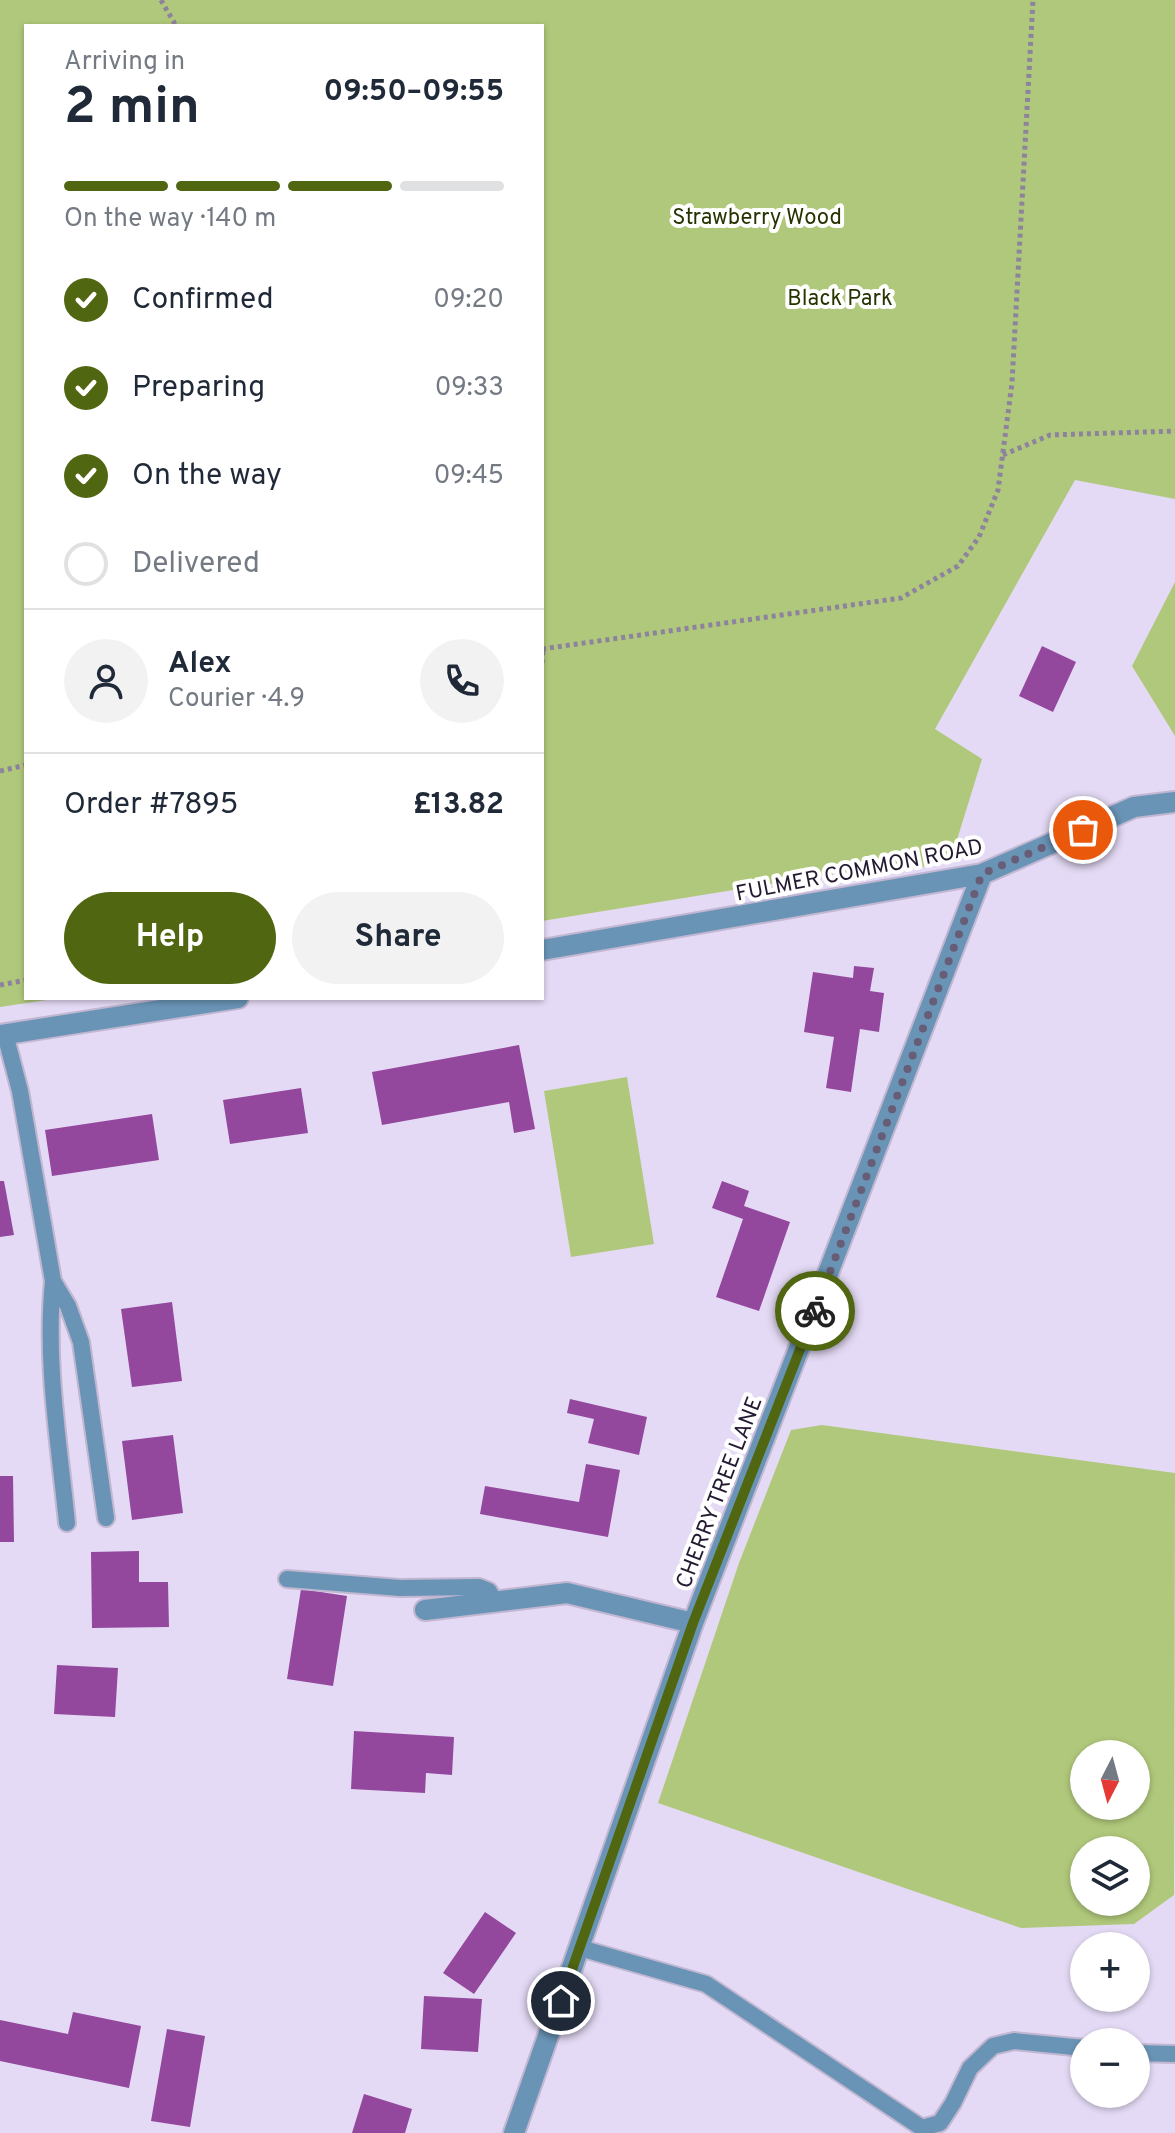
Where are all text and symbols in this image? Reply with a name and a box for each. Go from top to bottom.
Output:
text: Arriving in [64,46,185,79]
text: 09:50–09:55 [323,74,504,111]
text: 2 min [64,76,200,142]
text: On the way · 140 m [64,203,276,236]
park label: Strawberry Wood [672,205,842,232]
icon: check [64,278,108,322]
text: Confirmed [132,282,274,319]
text: 09:20 [433,284,504,317]
park label: Black Park [787,286,893,313]
icon: check [64,366,108,410]
text: Preparing [132,370,265,407]
text: 09:33 [435,372,504,405]
icon: check [64,454,108,498]
text: On the way [132,458,282,495]
text: 09:45 [434,460,504,493]
text: Delivered [132,546,260,583]
button: person [64,639,148,723]
button: phone [420,639,504,723]
text: Alex [168,646,232,683]
text: Courier · 4.9 [168,683,305,716]
text: Order #7895 [64,787,238,824]
text: £13.82 [413,787,504,824]
pin [1049,796,1117,864]
icon: bag [1061,808,1105,852]
street label: FULMER COMMON ROAD [734,834,985,909]
button: Help [64,892,276,984]
button: Share [292,892,504,984]
courier [775,1271,855,1351]
icon: bike [793,1289,837,1333]
street label: CHERRY TREE LANE [671,1393,769,1593]
north arrow [1070,1740,1150,1820]
map controls [1070,1740,1150,2108]
button: layers [1070,1836,1150,1916]
button: + [1070,1932,1150,2012]
pin [527,1967,595,2035]
icon: home [539,1979,583,2023]
button: − [1070,2028,1150,2108]

